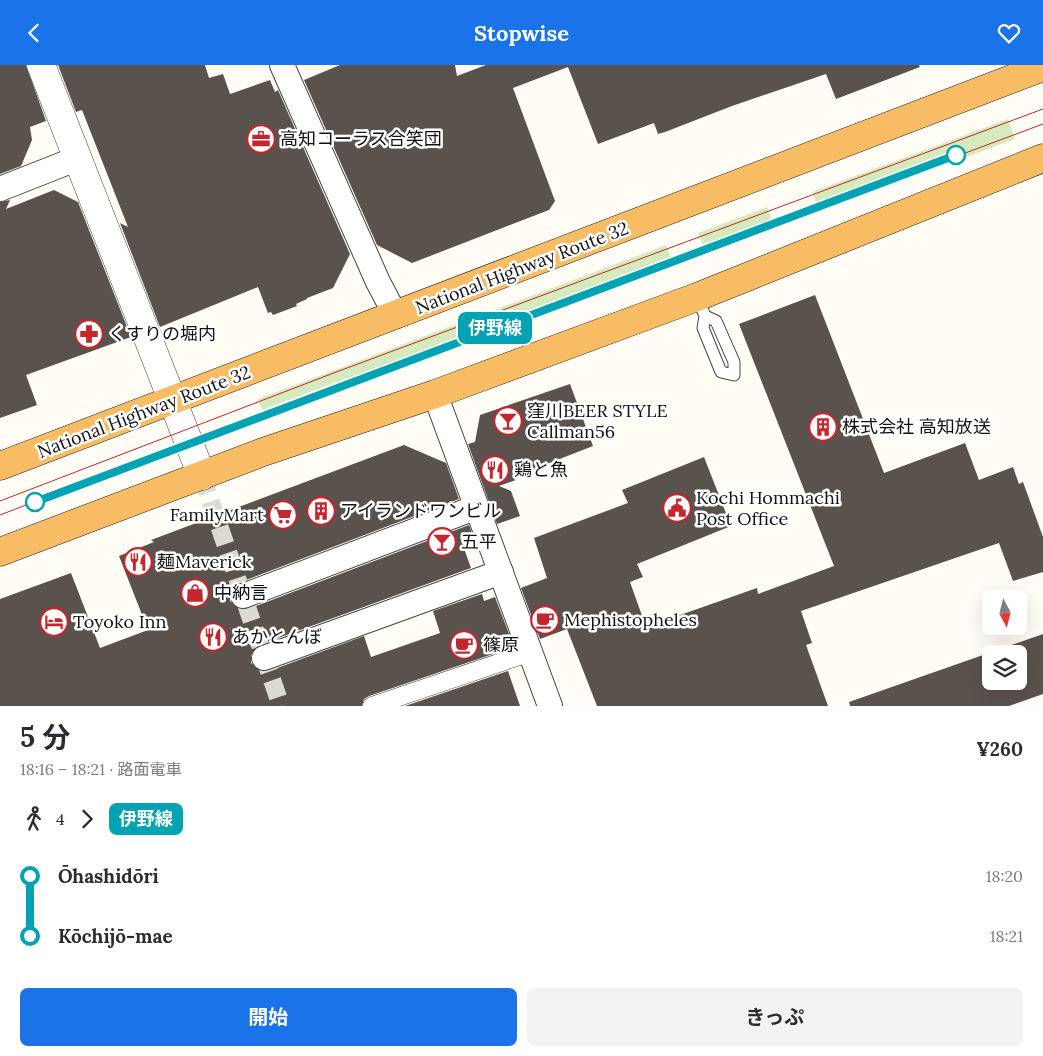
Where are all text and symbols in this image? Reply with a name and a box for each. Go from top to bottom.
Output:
icon: back [20,19,48,47]
text: Stopwise [474,19,569,47]
icon: heart [995,19,1023,47]
office icon: 高知コーラス合笑団 [246,124,276,154]
place label: 高知コーラス合笑団 [280,127,442,150]
unlabelled marker [946,145,966,165]
street label: National Highway Route 32 [412,216,632,319]
line badge: 伊野線 [466,312,524,344]
text: 伊野線 [468,316,522,339]
pharmacy icon: くすりの堀内 [74,319,104,349]
place label: くすりの堀内 [108,322,216,345]
street label: National Highway Route 32 [34,360,254,463]
place label: 窪川BEER STYLE Callman56 [527,399,668,443]
bar icon: 窪川BEER STYLE Callman56 [493,406,523,436]
building icon: 株式会社 高知放送 [808,412,838,442]
place label: 株式会社 高知放送 [842,415,991,438]
restaurant icon: 鶏と魚 [480,455,510,485]
place label: 鶏と魚 [514,458,568,481]
place label: Kochi Hommachi Post Office [696,486,840,530]
unlabelled marker [25,492,45,512]
public building icon: Kochi Hommachi Post Office [662,493,692,523]
building icon: アイランドワンビル [306,496,336,526]
place label: アイランドワンビル [340,499,501,522]
supermarket icon: FamilyMart [268,500,298,530]
place label: FamilyMart [170,503,264,526]
bar icon: 五平 [427,527,457,557]
place label: 五平 [461,530,497,553]
restaurant icon: 麺Maverick [123,547,153,577]
place label: 麺Maverick [157,550,252,573]
shop icon: 中納言 [180,578,210,608]
place label: 中納言 [214,581,268,604]
north arrow [982,590,1028,635]
map controls [982,590,1027,690]
cafe icon: Mephistopheles [530,605,560,635]
hotel icon: Toyoko Inn [39,607,69,637]
place label: Mephistopheles [564,608,697,631]
place label: Toyoko Inn [73,610,166,633]
restaurant icon: あかとんぼ [198,622,228,652]
place label: あかとんぼ [232,625,322,648]
cafe icon: 篠原 [449,630,479,660]
place label: 篠原 [483,633,519,656]
button: layers [982,645,1027,690]
text: 5 分 [20,719,70,755]
text: ¥260 [976,737,1023,761]
text: 18:16 – 18:21 · 路面電車 [20,759,181,779]
icon: walk [20,805,48,833]
icon: forward [73,805,101,833]
text: 伊野線 [119,807,173,830]
text: 4 [56,809,65,829]
text: Ōhashidōri [58,864,159,888]
text: 18:20 [986,866,1023,886]
text: Kōchijō-mae [58,924,173,948]
text: 18:21 [990,926,1023,946]
button: 開始 [20,988,517,1046]
button: きっぷ [527,988,1023,1046]

